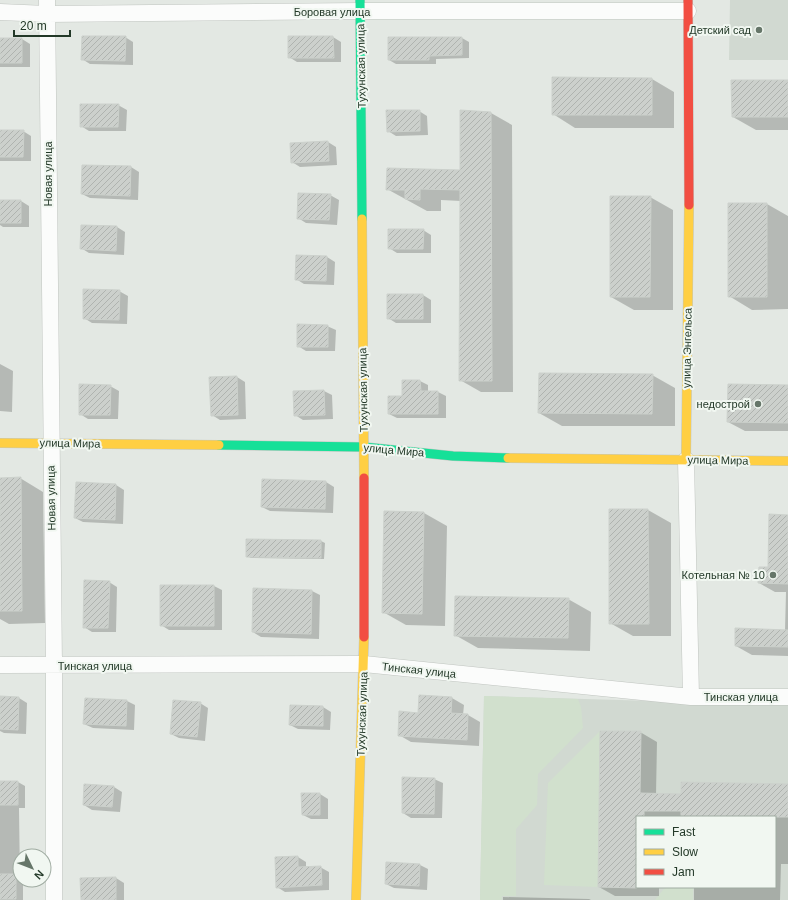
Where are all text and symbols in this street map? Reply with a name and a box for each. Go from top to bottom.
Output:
street label: Боровая улица [294,6,371,18]
scale bar [14,12,70,38]
text: 20 m [20,19,47,33]
street label: Тухунская улица [354,23,368,108]
place label: Детский сад [689,24,752,36]
marker: Детский сад [754,25,764,35]
street label: Новая улица [42,141,54,207]
street label: улица Энгельса [680,307,694,388]
street label: Тухунская улица [356,347,370,432]
place label: недострой [697,398,750,410]
marker: недострой [753,399,763,409]
street label: улица Мира [39,436,101,450]
street label: улица Мира [363,441,426,459]
street label: улица Мира [687,453,749,467]
street label: Новая улица [44,464,58,531]
place label: Котельная № 10 [682,569,765,581]
marker: Котельная № 10 [768,570,778,580]
street label: Тинская улица [58,660,133,672]
street label: Тинская улица [381,660,457,680]
street label: Тухунская улица [355,671,370,756]
street label: Тинская улица [704,691,779,703]
legend [636,816,776,888]
text: Fast [672,825,696,839]
text: Slow [672,845,698,859]
north arrow [12,848,52,888]
text: Jam [672,865,695,879]
text: N [32,868,46,882]

